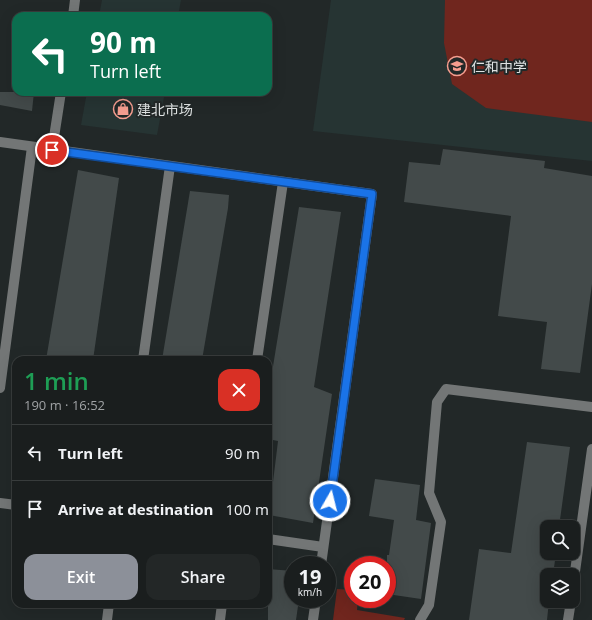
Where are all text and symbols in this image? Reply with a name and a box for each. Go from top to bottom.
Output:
text: 90 m [90,23,157,61]
icon: left [24,28,76,80]
school or university icon: 仁和中学 [446,55,468,77]
place label: 仁和中学 [471,57,527,76]
text: Turn left [90,59,161,83]
shop icon: 建北市场 [112,98,134,120]
place label: 建北市场 [137,100,193,119]
pin [35,133,69,167]
icon: arrive [41,139,63,161]
text: 1 min [24,364,89,397]
button: close [218,369,260,411]
text: 190 m · 16:52 [24,396,105,414]
icon: left [24,442,46,464]
text: Turn left [58,443,123,463]
text: 90 m [225,443,260,463]
position arrow [309,480,351,522]
icon: arrive [24,498,46,520]
text: Arrive at destination [58,499,213,519]
text: 100 m [225,499,269,519]
map controls [540,520,580,608]
button: search [540,520,580,560]
button: Exit [24,554,138,600]
button: Share [146,554,260,600]
speed limit sign: 20 [344,556,396,608]
text: 19 [299,563,321,590]
button: layers [540,568,580,608]
text: km/h [298,585,322,599]

